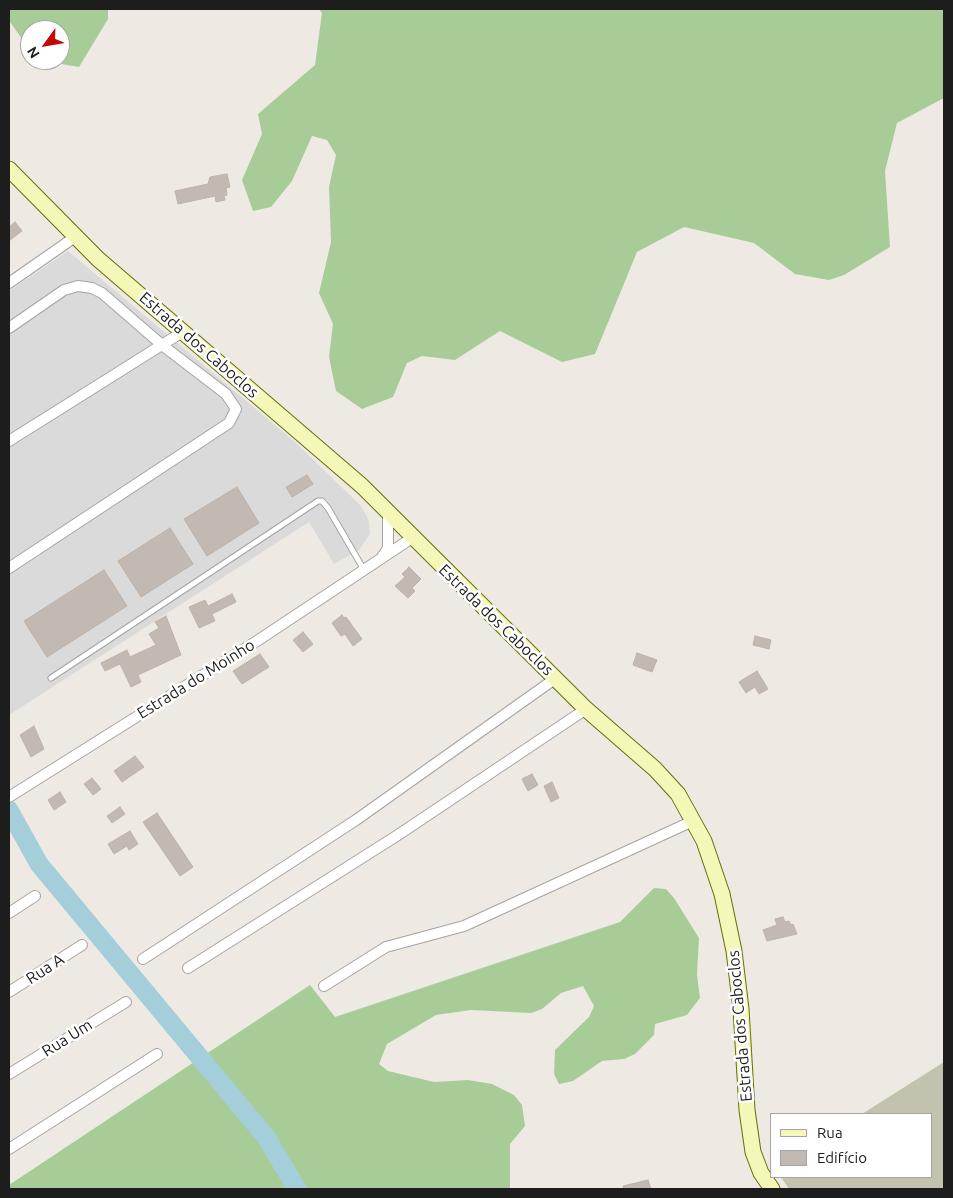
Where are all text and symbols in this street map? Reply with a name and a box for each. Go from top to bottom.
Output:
north arrow [20,20,70,70]
text: N [24,44,43,61]
street label: Estrada dos Caboclos [135,288,263,402]
street label: Estrada dos Caboclos [435,560,557,680]
street label: Estrada do Moinho [134,635,258,723]
street label: Rua A [22,950,68,988]
street label: Estrada dos Caboclos [724,950,756,1102]
street label: Rua Um [38,1015,96,1061]
legend [770,1113,933,1178]
text: Rua [817,1124,843,1141]
text: Edifício [817,1149,867,1166]

